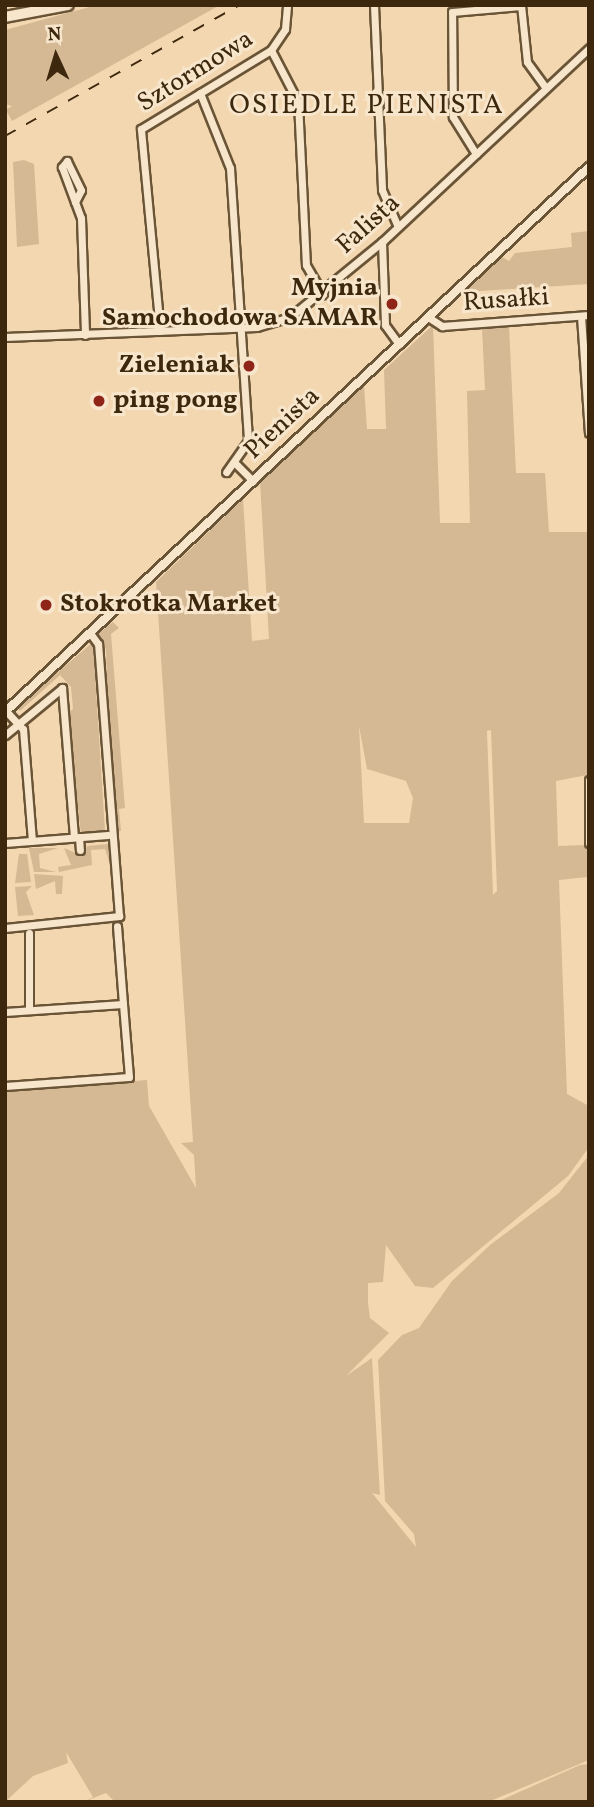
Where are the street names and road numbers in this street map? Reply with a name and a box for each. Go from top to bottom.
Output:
street label: Sztormowa [132,24,260,120]
street label: Falista [331,188,407,262]
street label: Rusałki [462,282,550,320]
street label: Pienista [239,381,327,467]

